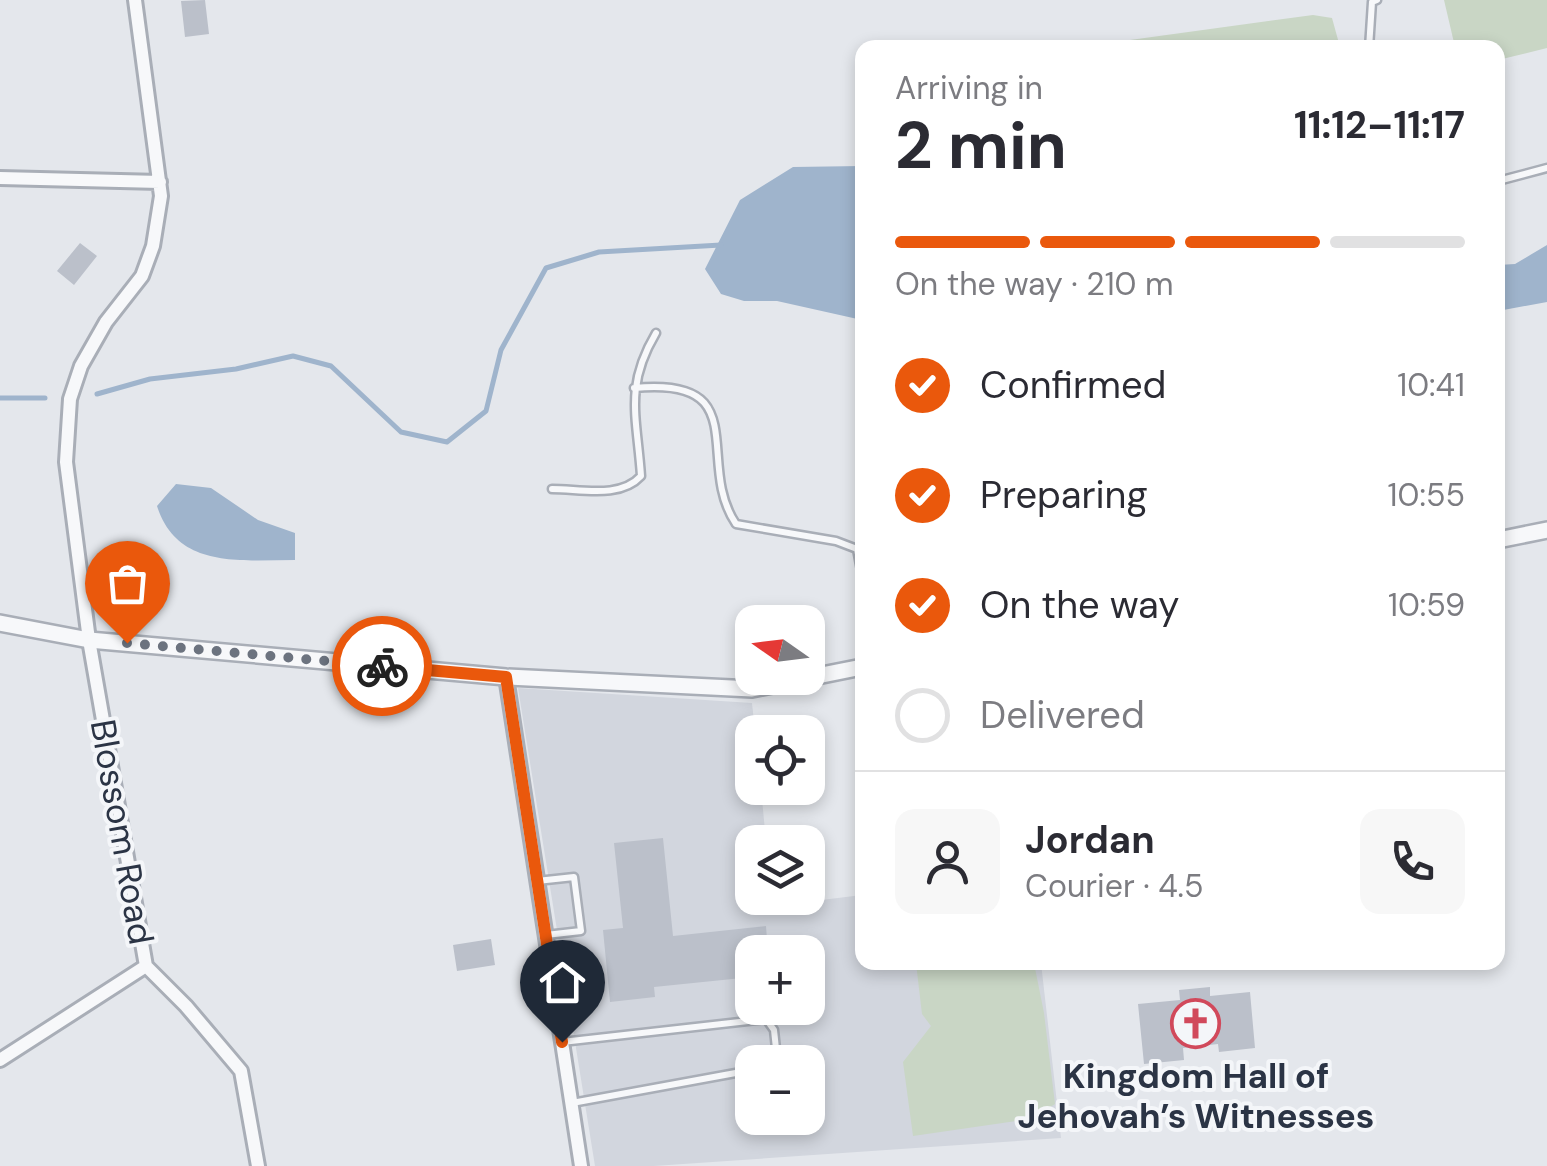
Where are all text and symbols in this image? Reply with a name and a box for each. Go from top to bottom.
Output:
text: Arriving in [895,67,1043,109]
text: 11:12–11:17 [1294,100,1465,150]
text: 2 min [895,104,1067,188]
text: On the way · 210 m [895,263,1174,305]
icon: check [895,358,950,413]
text: Confirmed [980,360,1166,410]
text: 10:41 [1397,364,1465,406]
icon: check [895,468,950,523]
text: Preparing [980,470,1148,520]
text: 10:55 [1388,474,1465,516]
pin [85,541,170,644]
icon: bag [100,556,155,611]
icon: check [895,578,950,633]
text: On the way [980,580,1179,630]
text: 10:59 [1388,584,1465,626]
north arrow [735,605,825,695]
map controls [735,605,825,1135]
courier [332,616,432,716]
icon: bike [355,639,410,694]
text: Delivered [980,690,1145,740]
button: locate [735,715,825,805]
street label: Blossom Road [80,716,164,948]
button: person [895,809,1000,914]
button: phone [1360,809,1465,914]
text: Jordan [1025,815,1155,865]
button: layers [735,825,825,915]
text: Courier · 4.5 [1025,865,1203,907]
button: + [735,935,825,1025]
pin [520,940,605,1043]
icon: home [535,955,590,1010]
church icon: Kingdom Hall of Jehovah’s Witnesses [1170,998,1222,1050]
button: − [735,1045,825,1135]
place label: Kingdom Hall of Jehovah’s Witnesses [1018,1053,1374,1139]

